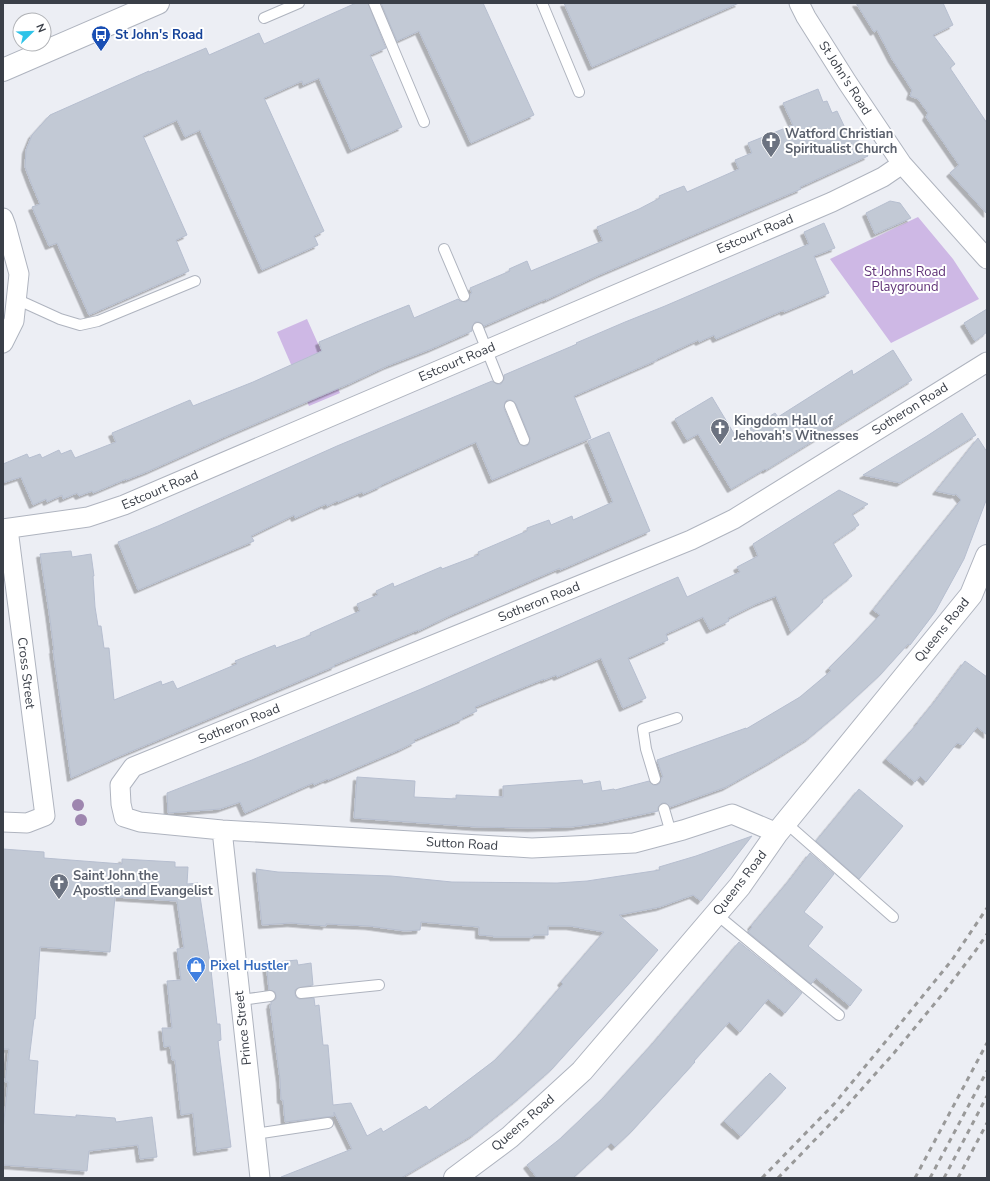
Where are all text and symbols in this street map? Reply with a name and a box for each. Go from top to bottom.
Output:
north arrow [12,12,52,52]
text: N [32,22,49,35]
bus stop icon: St John's Road [90,24,112,52]
place label: St John's Road [115,26,203,44]
street label: St John's Road [814,38,876,118]
place label: Watford Christian Spiritualist Church [785,125,897,158]
church icon: Watford Christian Spiritualist Church [760,130,782,158]
street label: Estcourt Road [714,210,796,258]
park label: St Johns Road Playground [864,263,946,296]
street label: Estcourt Road [416,338,498,386]
street label: Sotheron Road [868,378,952,440]
place label: Kingdom Hall of Jehovah's Witnesses [733,412,859,445]
church icon: Kingdom Hall of Jehovah's Witnesses [709,417,731,445]
street label: Estcourt Road [119,466,201,514]
street label: Sotheron Road [495,577,583,627]
street label: Queens Road [910,594,974,666]
street label: Cross Street [13,636,39,710]
street label: Sotheron Road [195,699,283,749]
street label: Sutton Road [425,833,499,855]
street label: Queens Road [709,847,771,919]
place label: Saint John the Apostle and Evangelist [73,867,214,900]
church icon: Saint John the Apostle and Evangelist [48,872,70,900]
shop icon: Pixel Hustler [185,955,207,983]
place label: Pixel Hustler [210,957,289,975]
street label: Prince Street [230,989,256,1066]
street label: Queens Road [488,1091,558,1155]

